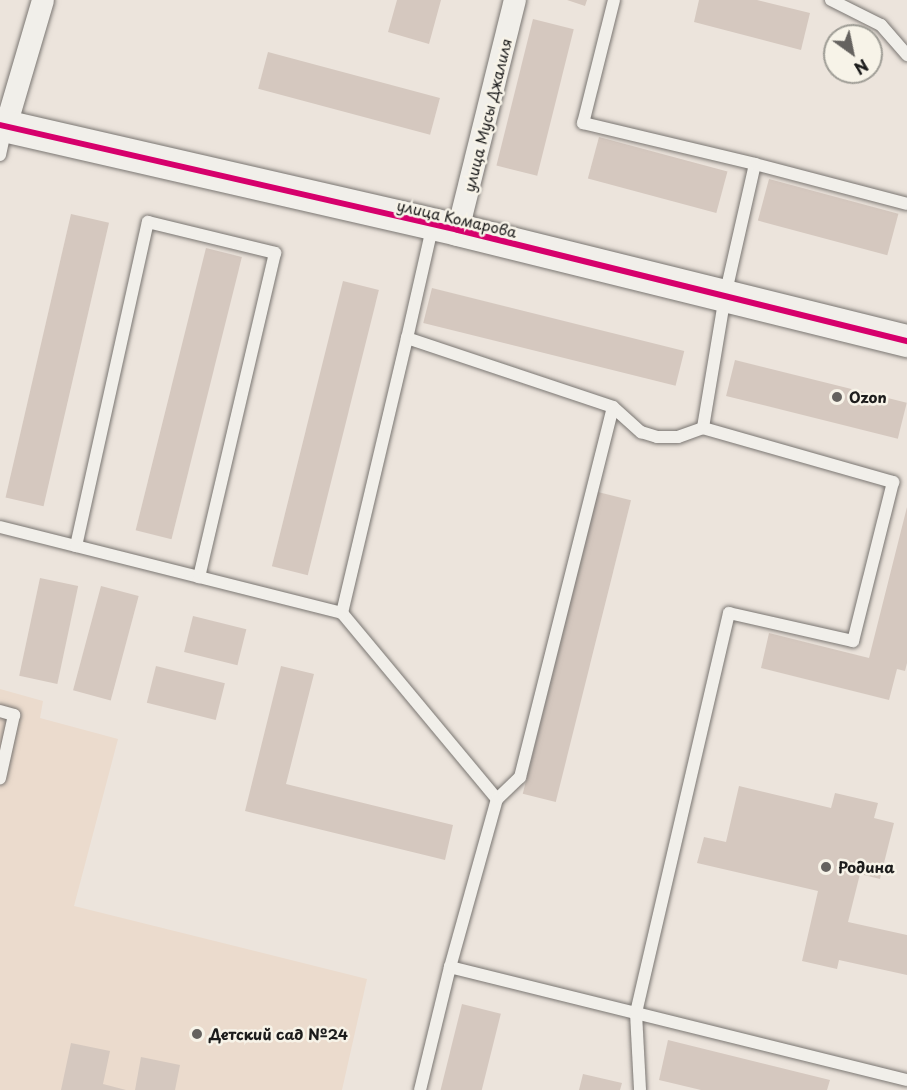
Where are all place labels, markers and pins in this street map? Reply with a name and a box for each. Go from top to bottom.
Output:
place label: Ozon [849,388,887,406]
marker: Ozon [830,390,844,404]
place label: Родина [838,858,895,876]
marker: Родина [819,860,833,874]
place label: Детский сад №24 [209,1025,349,1043]
marker: Детский сад №24 [190,1027,204,1041]

